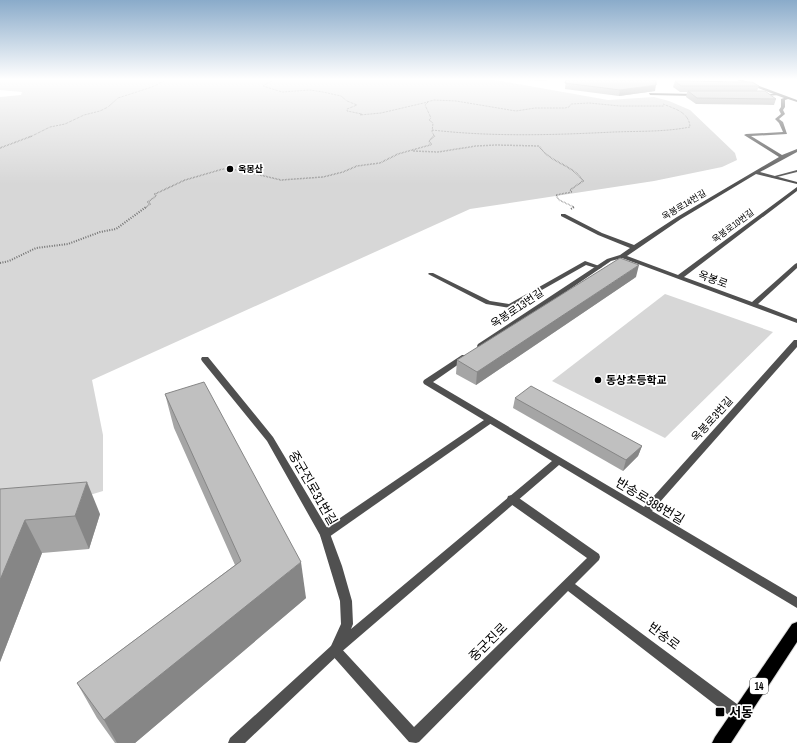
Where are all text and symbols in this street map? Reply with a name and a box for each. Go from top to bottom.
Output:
place label: 옥봉산 [238,163,264,175]
marker: 옥봉산 [225,164,235,174]
street label: 옥봉로14번길 [660,187,708,223]
street label: 옥봉로10번길 [710,206,756,246]
street label: 옥봉로 [696,267,730,291]
street label: 옥봉로13번길 [488,285,546,331]
place label: 동상초등학교 [606,373,667,387]
marker: 동상초등학교 [593,375,603,385]
street label: 옥봉로3번길 [688,394,736,444]
street label: 중군진로31번길 [285,448,341,528]
street label: 반송로388번길 [612,474,688,528]
street label: 반송로 [645,618,683,654]
street label: 중군진로 [465,619,511,665]
road number: 14 [750,678,768,694]
place label: 서동 [729,704,753,721]
marker: 서동 [714,706,726,718]

